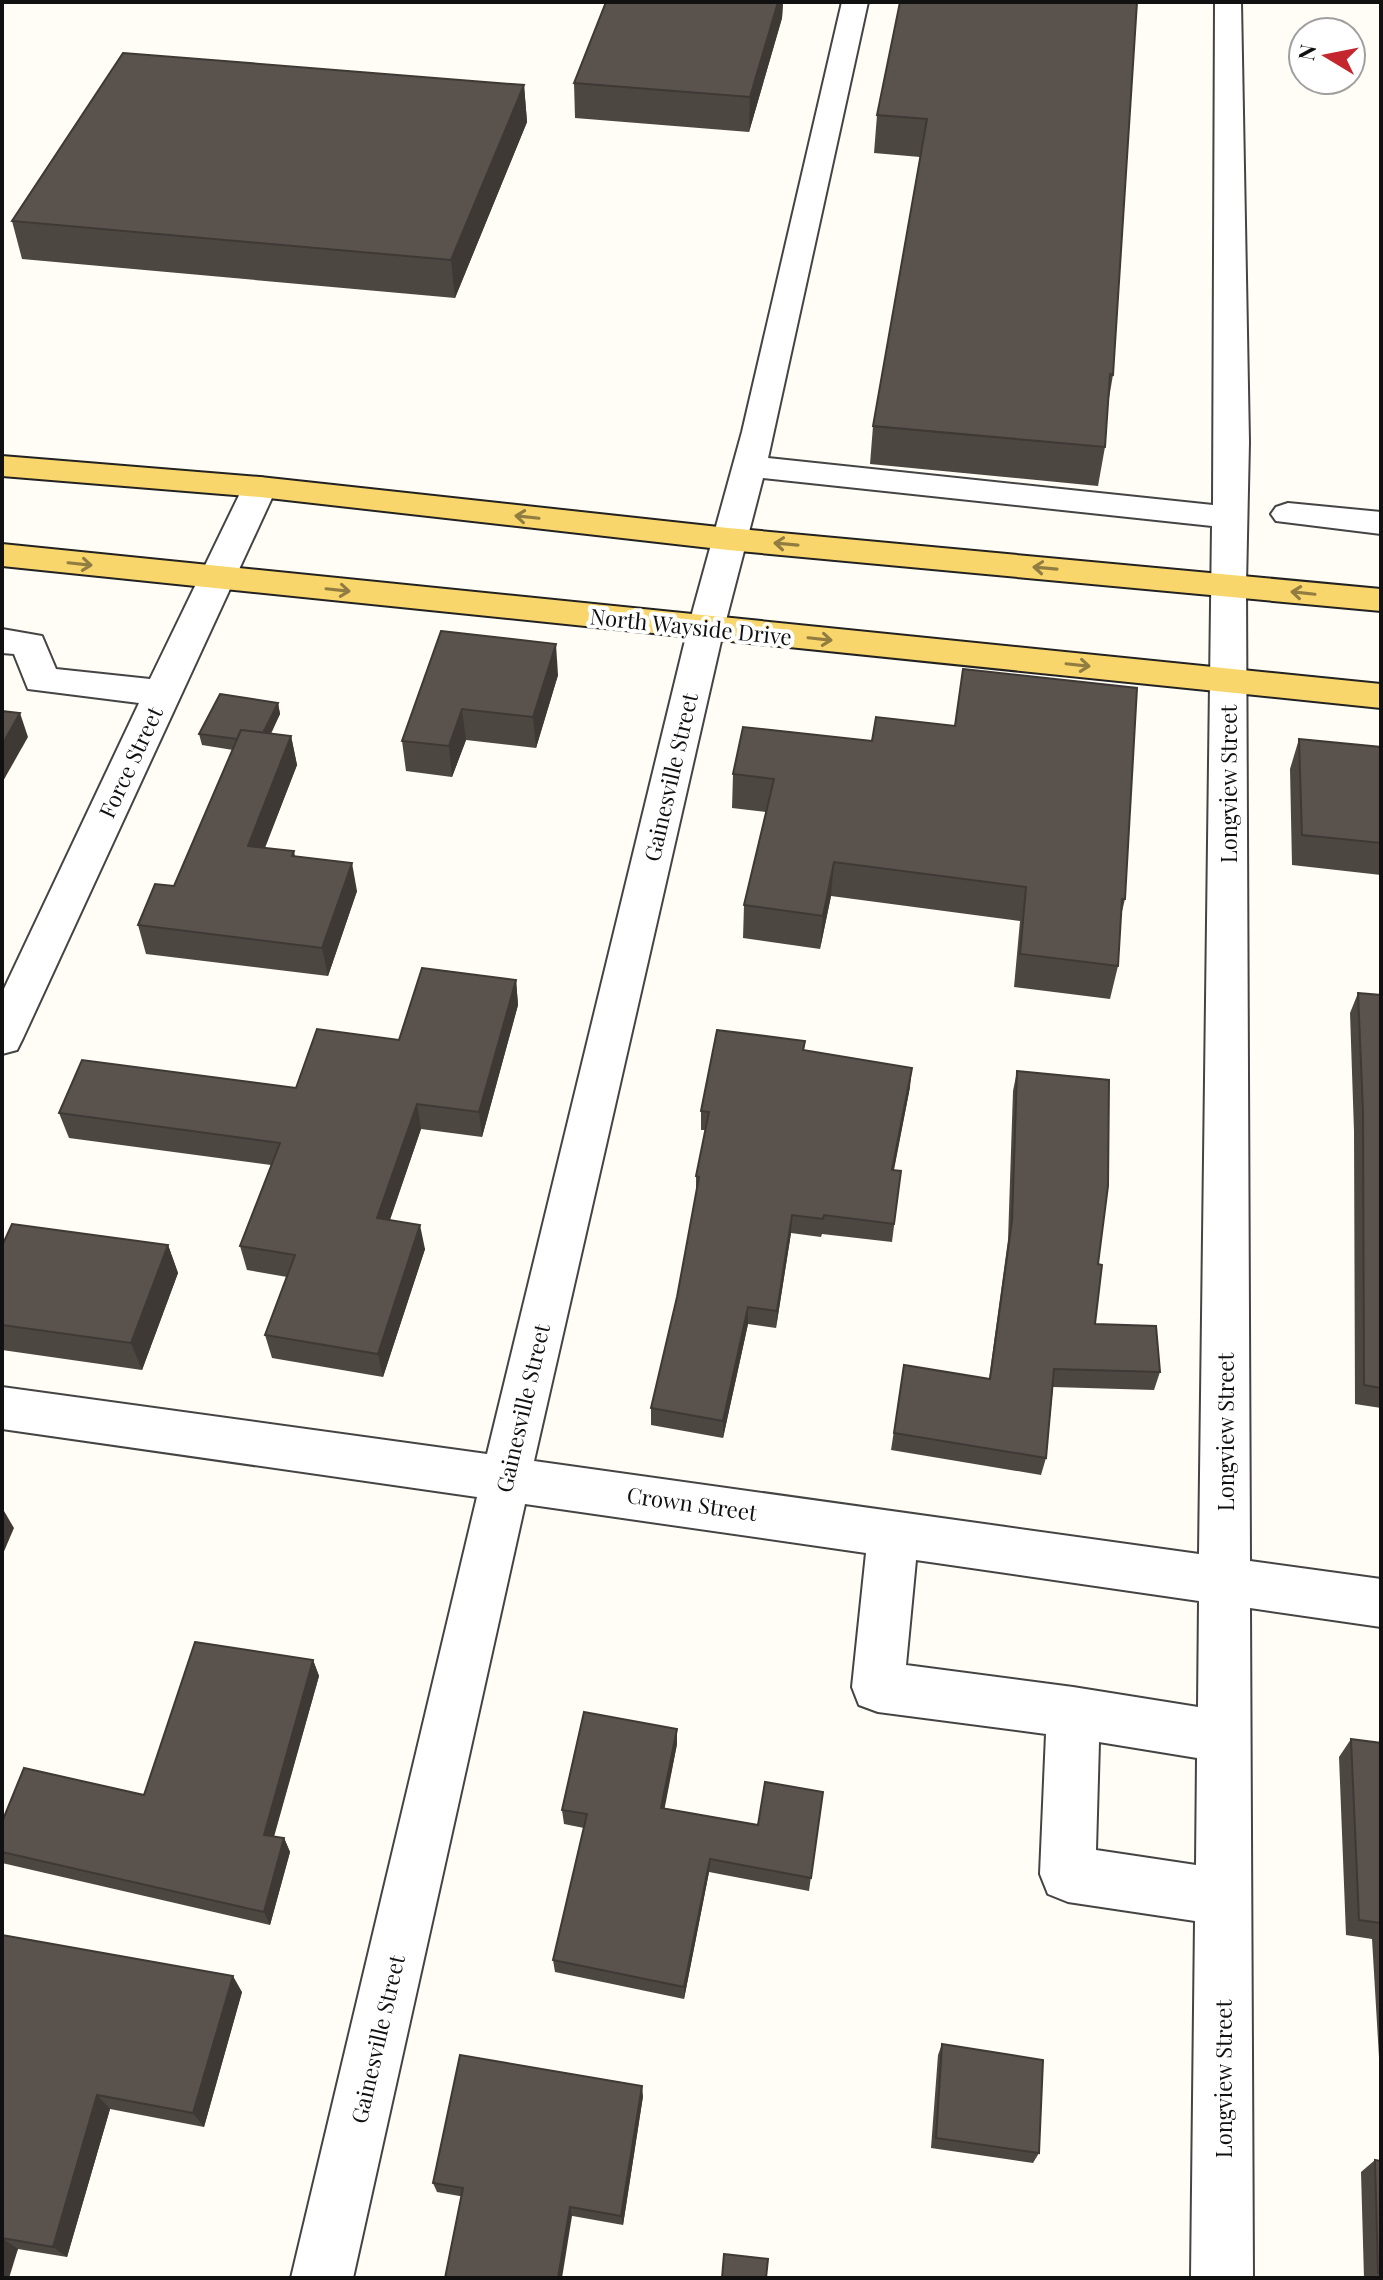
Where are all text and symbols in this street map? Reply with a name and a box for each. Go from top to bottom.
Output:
north arrow [1287,16,1367,96]
text: N [1290,42,1322,63]
one-way arrow [514,509,541,524]
one-way arrow [773,536,800,551]
one-way arrow [66,556,92,571]
one-way arrow [1032,560,1058,575]
one-way arrow [324,583,351,598]
one-way arrow [1290,585,1317,600]
street label: North Wayside Drive [589,600,793,652]
one-way arrow [806,632,833,647]
one-way arrow [1064,658,1091,673]
street label: Gainesville Street [636,689,704,864]
street label: Force Street [91,700,169,823]
street label: Longview Street [1213,704,1243,863]
street label: Gainesville Street [488,1320,556,1495]
street label: Longview Street [1210,1352,1240,1511]
street label: Crown Street [625,1479,760,1527]
street label: Gainesville Street [343,1951,411,2126]
street label: Longview Street [1208,1999,1238,2158]

